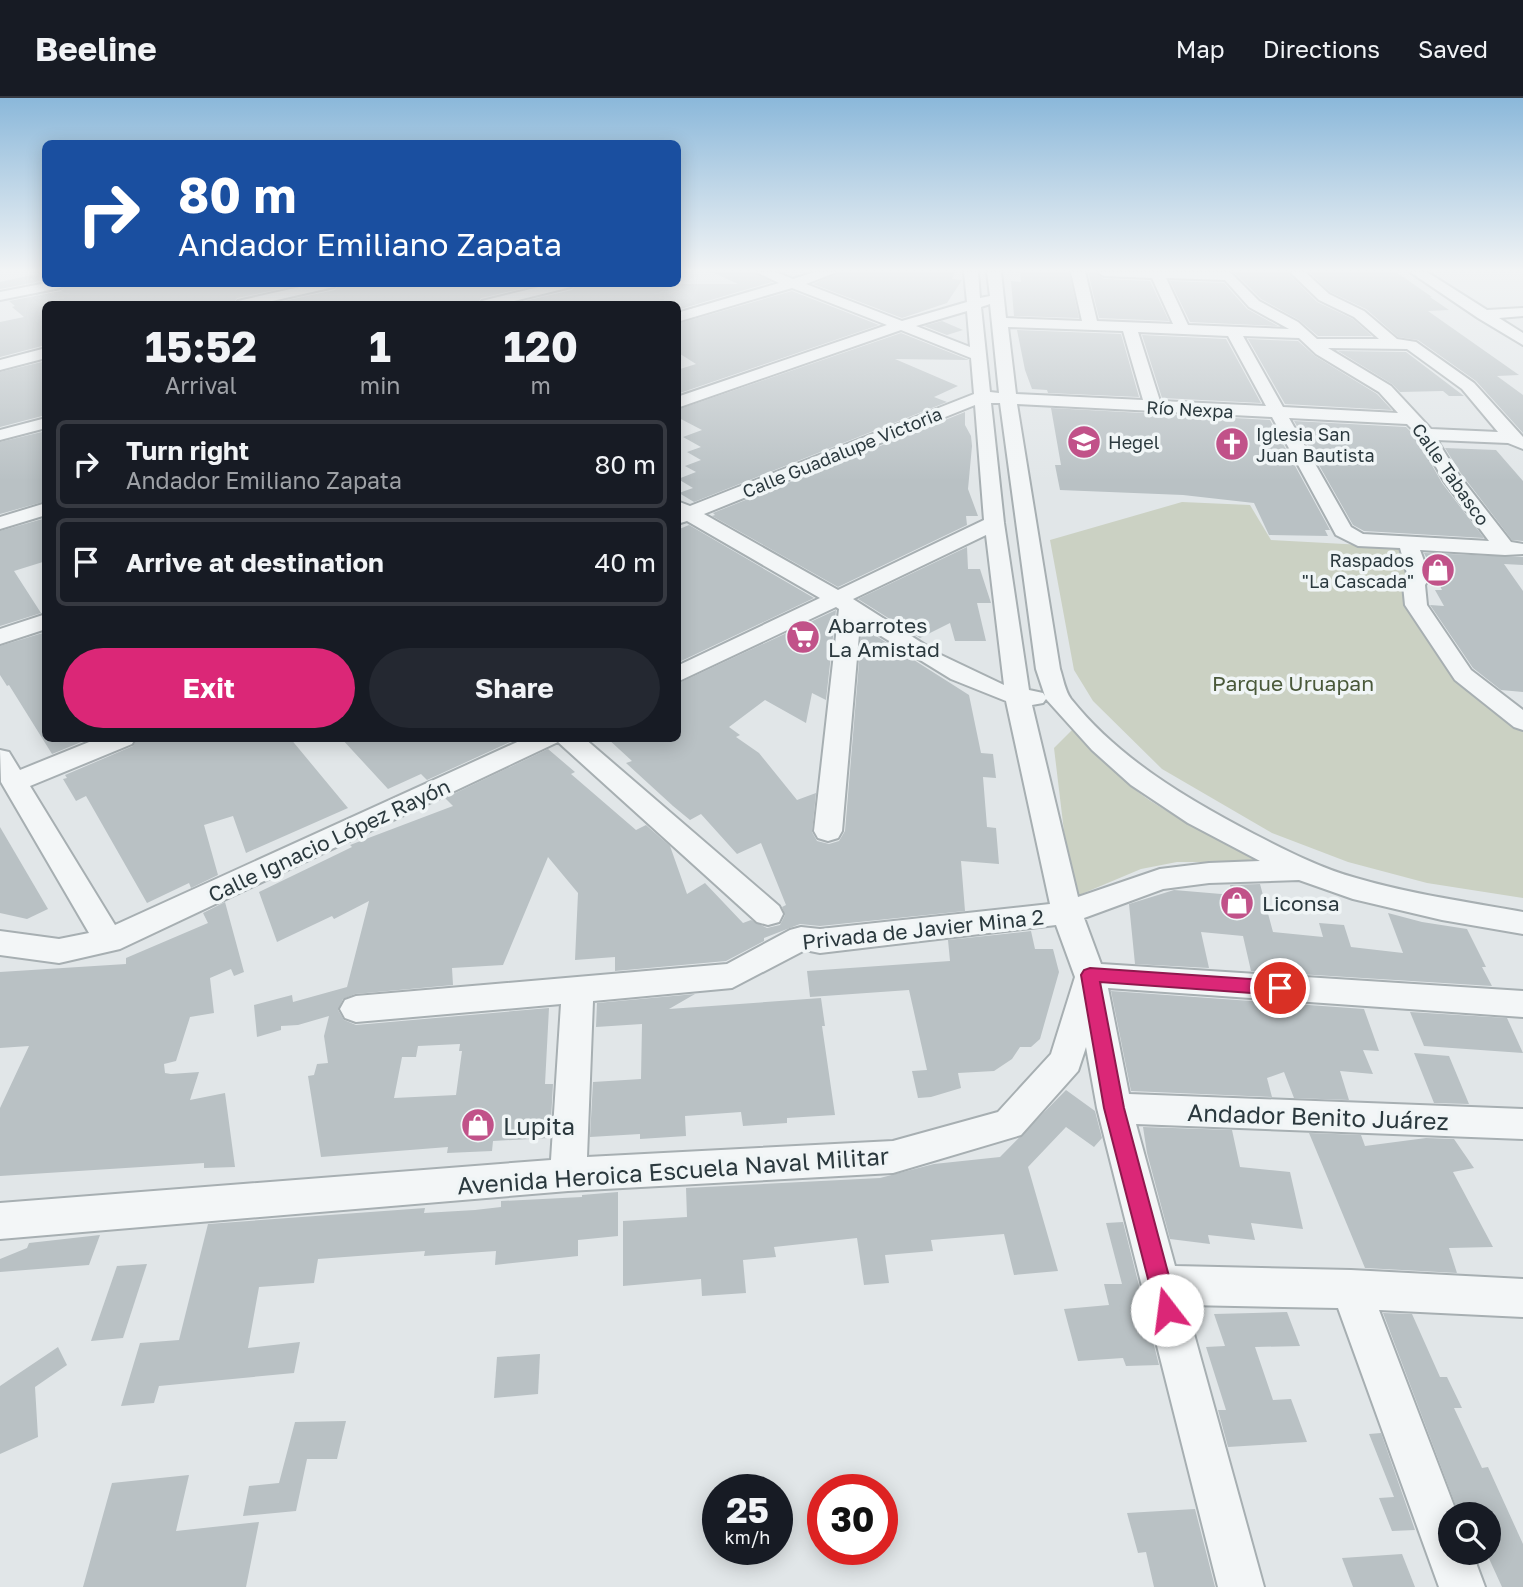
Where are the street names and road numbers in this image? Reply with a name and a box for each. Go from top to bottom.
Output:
street label: Río Nexpa [1146,396,1234,422]
street label: Calle Guadalupe Victoria [739,402,945,502]
street label: Calle Tabasco [1408,419,1494,529]
street label: Calle Ignacio López Rayón [204,772,454,908]
street label: Privada de Javier Mina 2 [801,903,1045,955]
street label: Andador Benito Juárez [1187,1097,1449,1135]
street label: Avenida Heroica Escuela Naval Militar [456,1140,890,1200]

